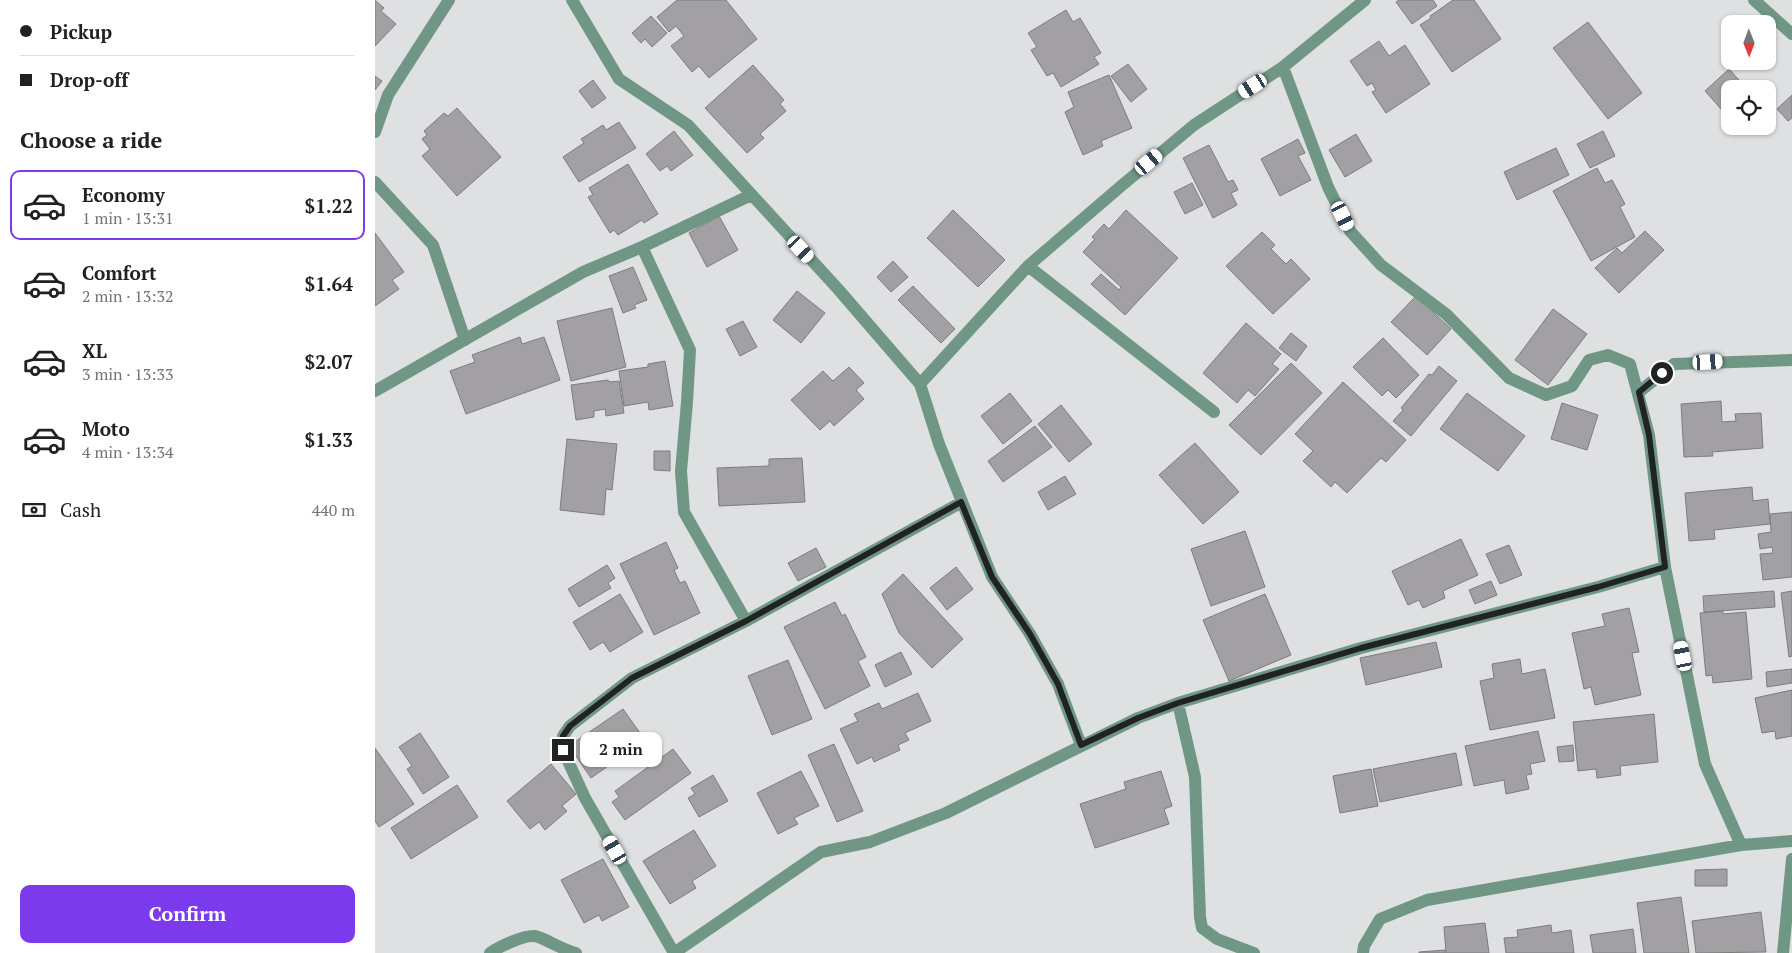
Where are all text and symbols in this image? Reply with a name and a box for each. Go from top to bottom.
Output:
north arrow [1721,15,1776,70]
map controls [1721,15,1776,135]
text: Pickup [50,19,112,44]
text: Drop-off [50,67,128,92]
car [1236,72,1269,100]
button: locate [1721,80,1776,135]
text: Choose a ride [20,125,162,154]
car [1132,147,1165,177]
text: Economy [82,182,165,207]
icon: car [22,183,67,228]
text: $1.22 [304,193,353,218]
car [1329,199,1356,233]
text: 1 min · 13:31 [82,207,174,229]
car [785,233,816,265]
text: Comfort [82,260,157,285]
icon: car [22,261,67,306]
text: $1.64 [304,271,353,296]
text: 2 min · 13:32 [82,285,174,307]
text: XL [82,338,107,363]
icon: car [22,339,67,384]
text: $2.07 [304,349,353,374]
car [1692,354,1723,370]
route start [1651,362,1673,384]
text: 3 min · 13:33 [82,363,174,385]
text: Moto [82,416,130,441]
icon: car [22,417,67,462]
text: $1.33 [304,427,353,452]
text: 4 min · 13:34 [82,441,174,463]
icon: cash [20,496,48,524]
text: Cash [60,497,101,522]
text: 440 m [312,499,355,521]
car [1672,640,1693,672]
callout: 2 min [581,732,663,768]
text: 2 min [599,738,643,760]
route end [552,739,574,761]
car [601,833,628,867]
button: Confirm [20,885,355,943]

